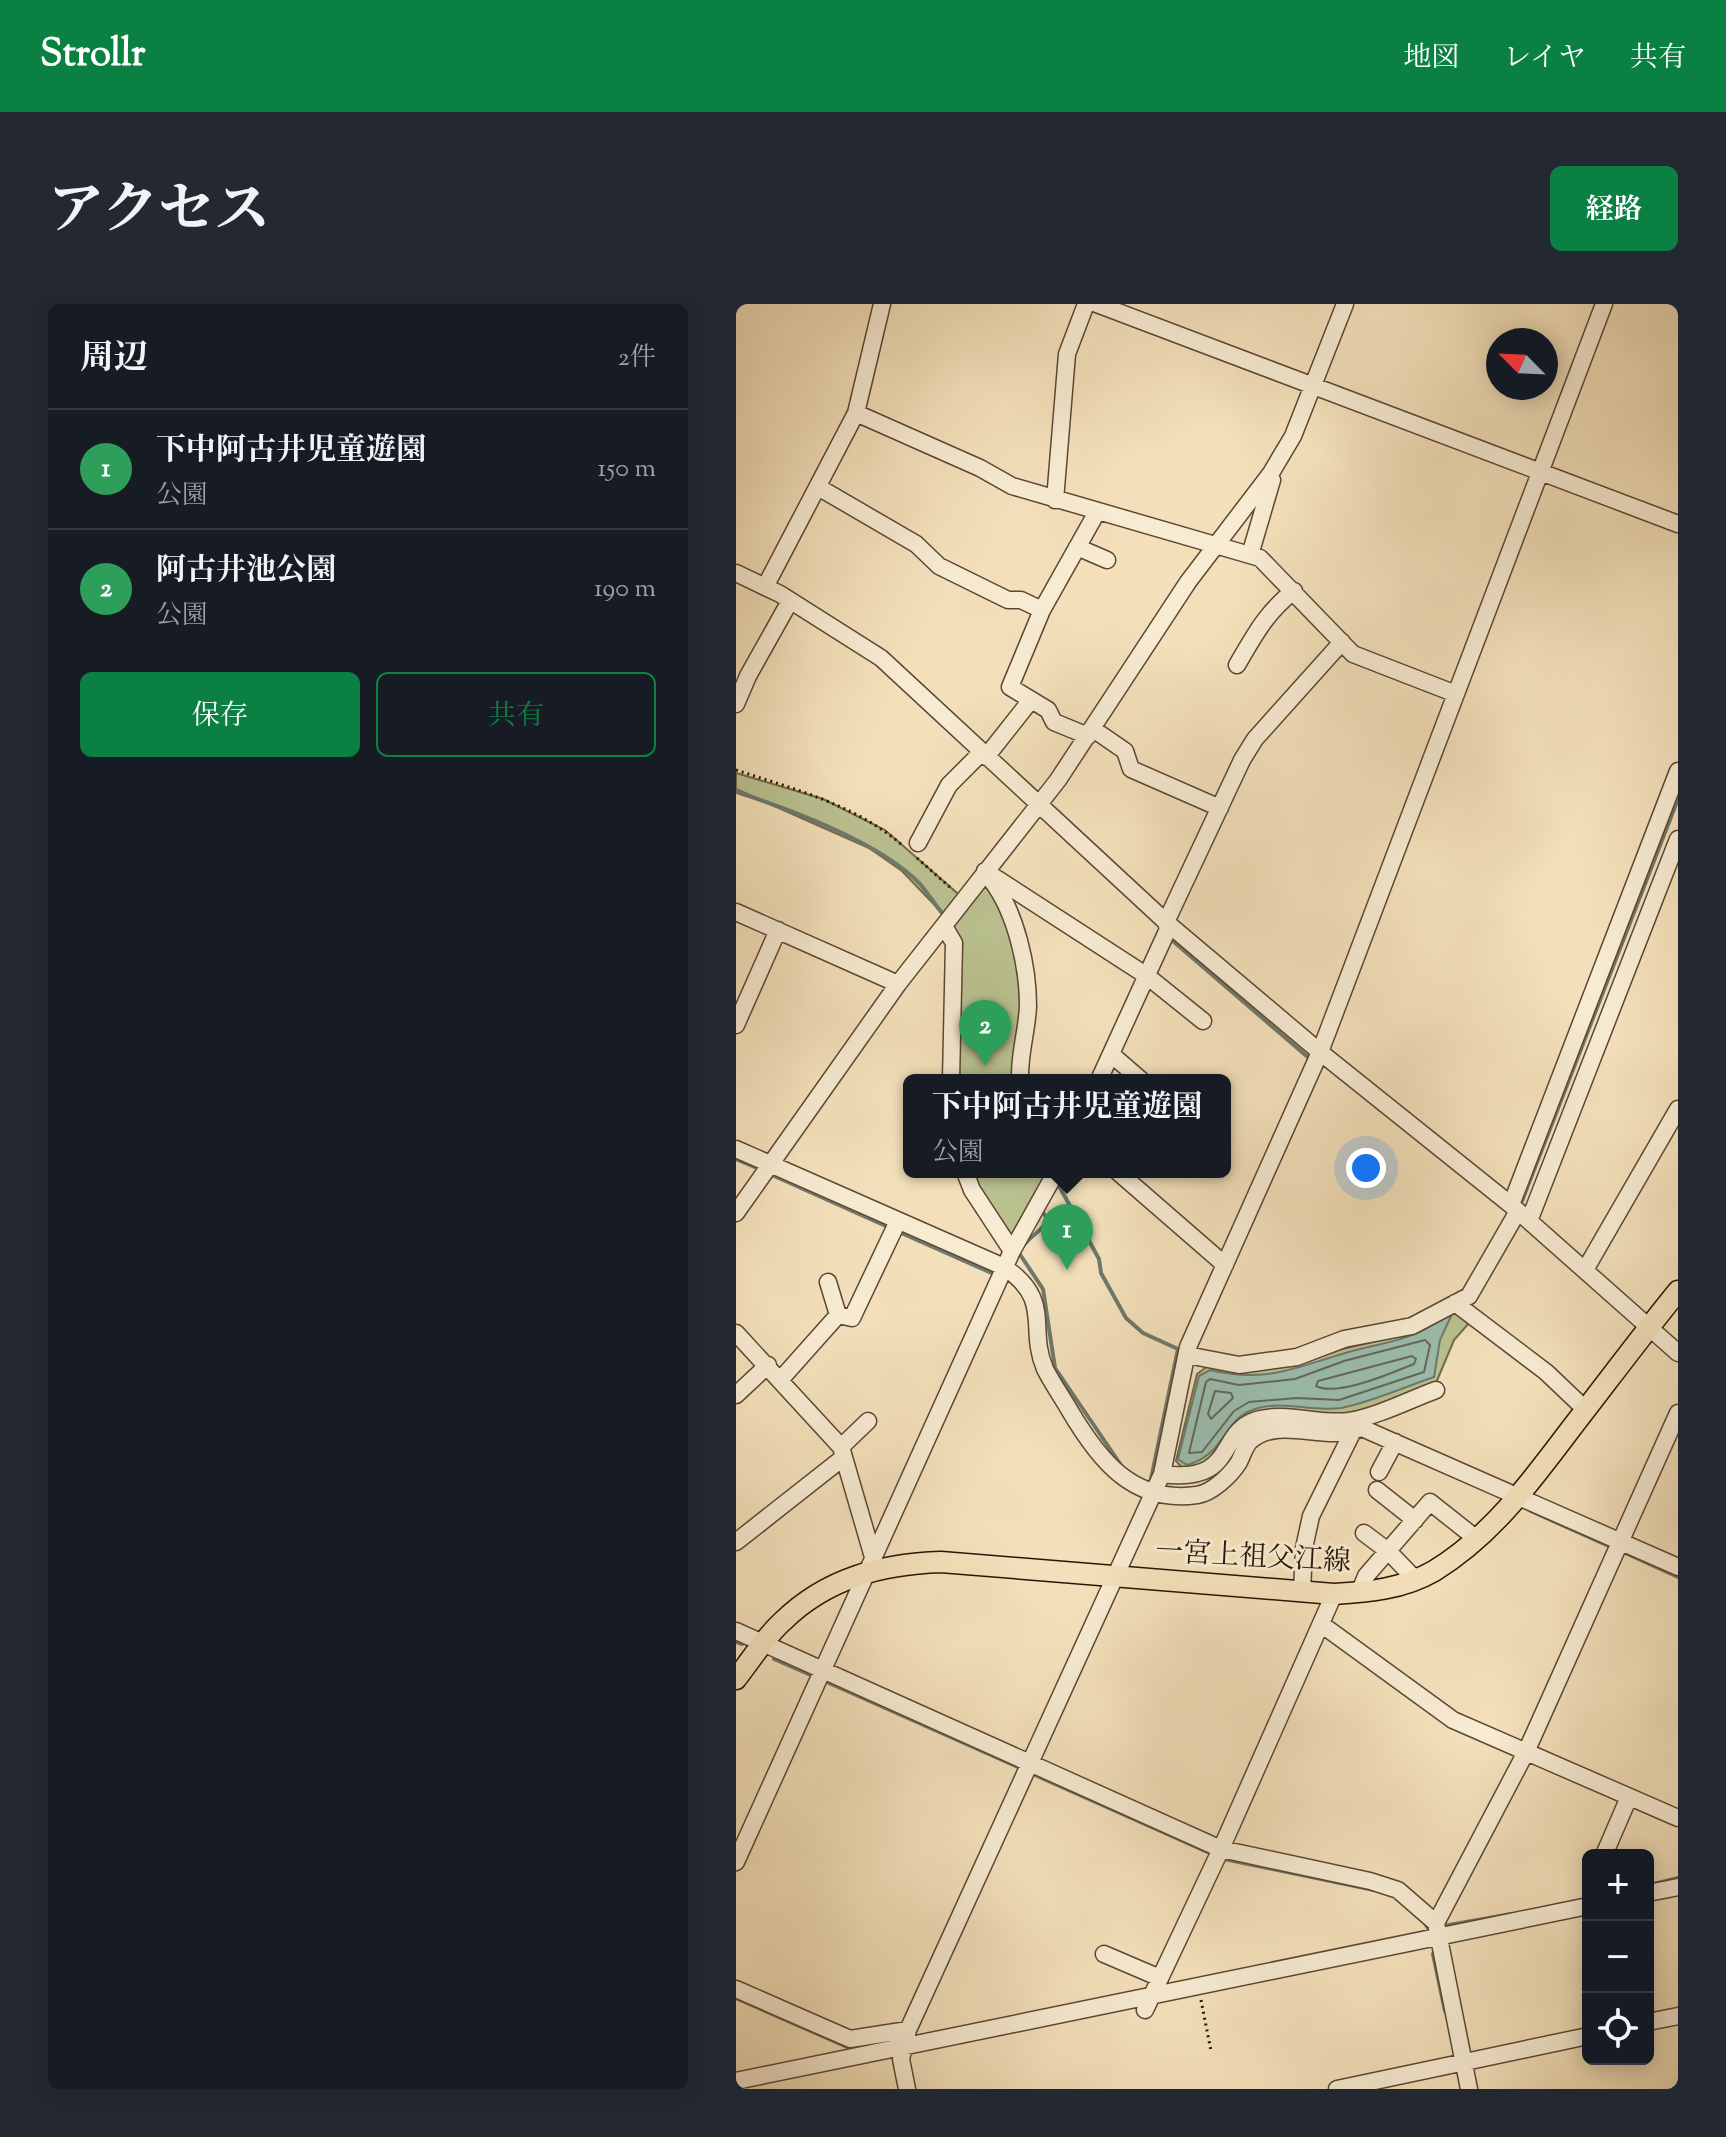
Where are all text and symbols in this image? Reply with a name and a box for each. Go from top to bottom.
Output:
text: Strollr [40,29,146,83]
text: 地図 [1403,39,1459,79]
text: レイヤ [1503,39,1586,79]
text: 共有 [1630,39,1686,79]
button: 経路 [1550,166,1678,251]
text: アクセス [48,173,270,254]
north arrow [1486,328,1558,400]
text: 周辺 [80,335,148,384]
text: 2件 [618,340,656,377]
text: 下中阿古井児童遊園 [156,430,426,473]
text: 1 [102,451,110,488]
text: 150 m [597,451,656,488]
text: 公園 [156,478,208,515]
text: 阿古井池公園 [156,550,336,593]
text: 2 [100,571,112,608]
text: 190 m [594,571,656,608]
text: 公園 [156,598,208,635]
button: 保存 [80,672,360,757]
button: 共有 [376,672,656,757]
pin: 2 [959,1000,1011,1066]
popup [903,1074,1231,1178]
text: 下中阿古井児童遊園 [932,1087,1202,1130]
text: 公園 [932,1135,984,1172]
your location [1346,1148,1386,1188]
pin: 1 [1041,1204,1093,1270]
street label: 一宮上祖父江線 [1154,1533,1352,1583]
map controls [1582,1849,1654,2065]
button: + [1582,1849,1654,1921]
button: − [1582,1921,1654,1993]
button: locate [1582,1993,1654,2065]

